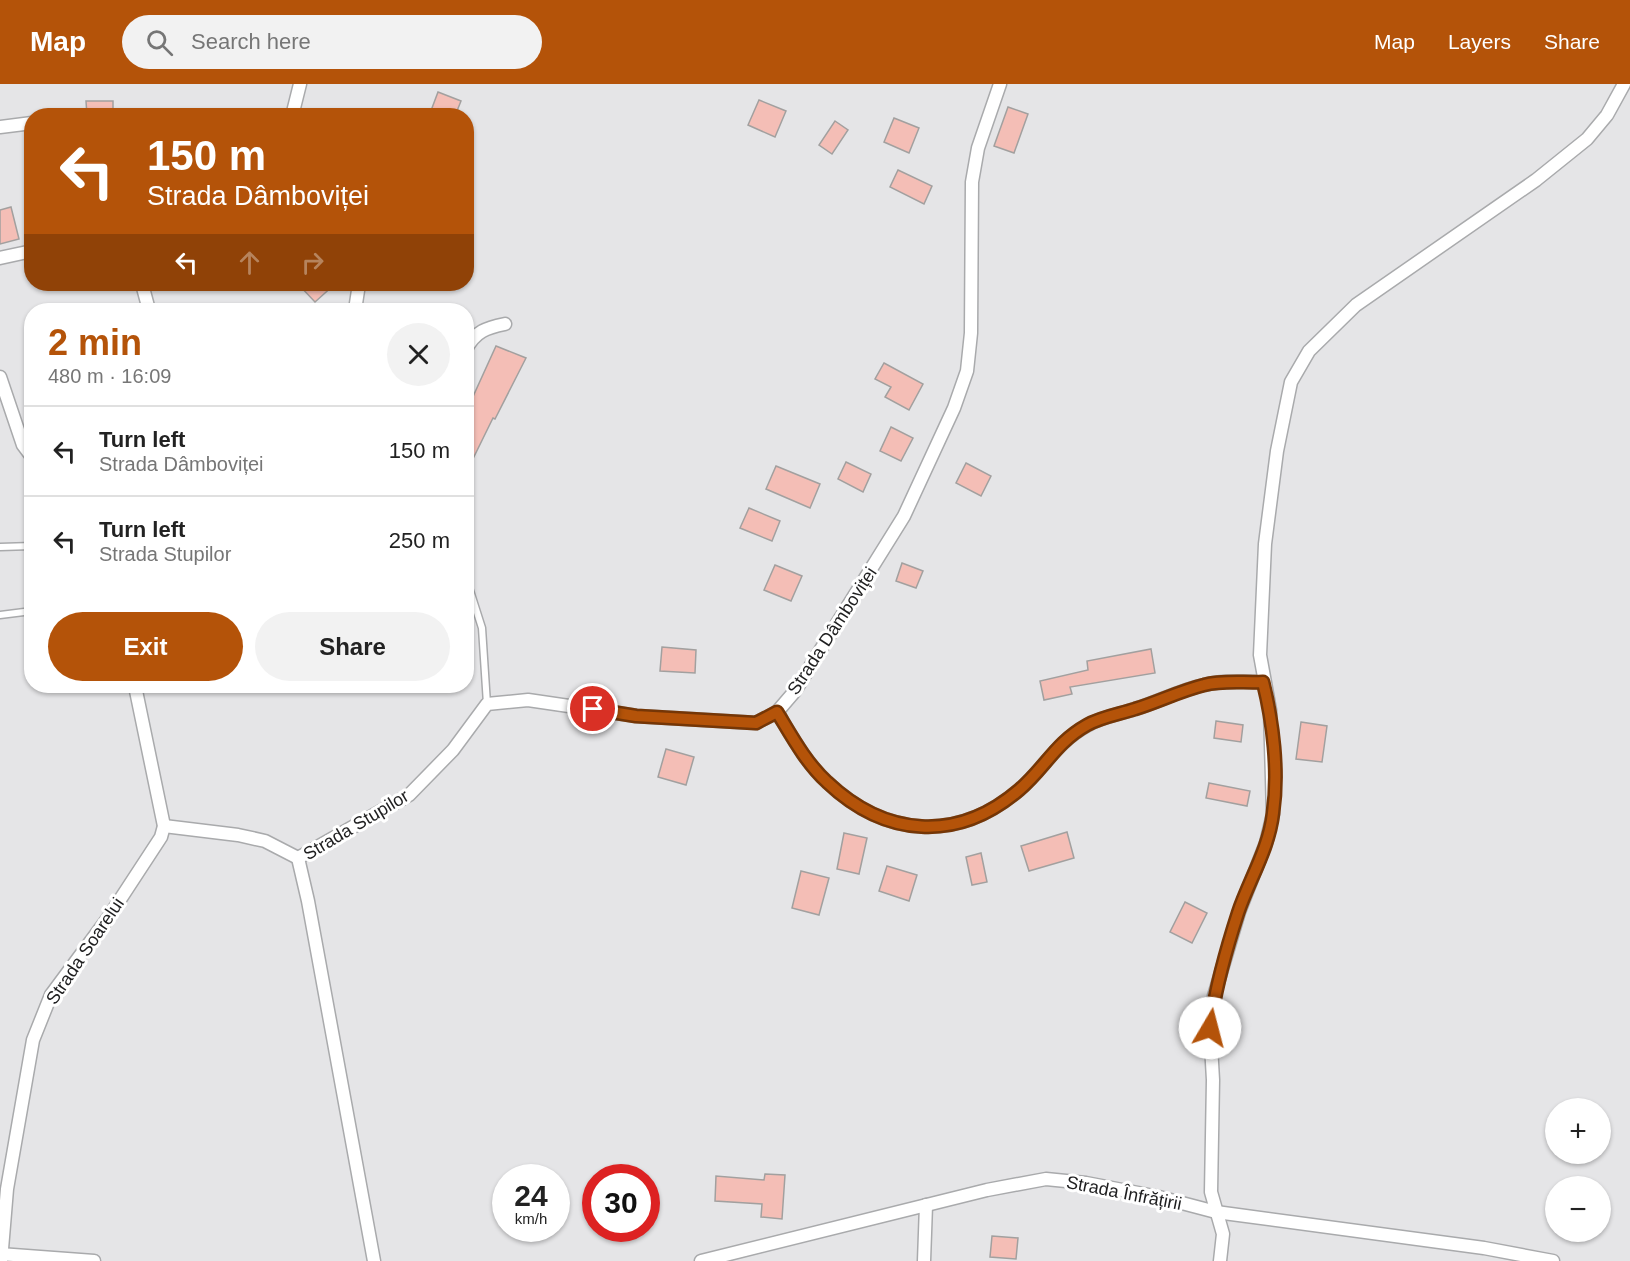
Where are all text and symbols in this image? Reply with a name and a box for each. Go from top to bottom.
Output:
search box [122,15,542,69]
text: Map [30,26,86,57]
icon: search [143,26,176,59]
text: Search here [191,29,311,54]
text: Map [1374,30,1415,53]
text: Layers [1448,30,1511,53]
text: Share [1544,30,1600,53]
icon: left [48,132,126,210]
text: 150 m [147,132,266,179]
text: Strada Dâmboviței [147,181,369,211]
icon: left [170,246,203,279]
icon: ahead [233,246,266,279]
icon: right [296,246,329,279]
text: 2 min [48,322,142,363]
button: close [387,323,450,386]
text: 480 m · 16:09 [48,365,171,387]
text: Turn left [99,427,185,452]
icon: left [48,435,81,468]
text: 150 m [389,438,450,463]
text: Strada Dâmboviței [99,453,264,475]
text: Turn left [99,517,185,542]
icon: left [48,525,81,558]
text: 250 m [389,528,450,553]
text: Strada Stupilor [99,543,231,565]
street label: Strada Dâmboviței [783,563,881,699]
button: Exit [48,612,243,681]
button: Share [255,612,450,681]
pin [567,683,618,734]
icon: arrive [576,692,609,725]
street label: Strada Stupilor [300,786,412,864]
street label: Strada Soarelui [42,894,128,1008]
position arrow [1178,996,1242,1060]
map controls [1545,1098,1611,1242]
button: + [1545,1098,1611,1164]
speed limit sign: 30 [582,1164,660,1242]
street label: Strada Înfrățirii [1065,1172,1183,1214]
button: − [1545,1176,1611,1242]
text: 24 [514,1179,548,1212]
text: km/h [515,1210,547,1227]

